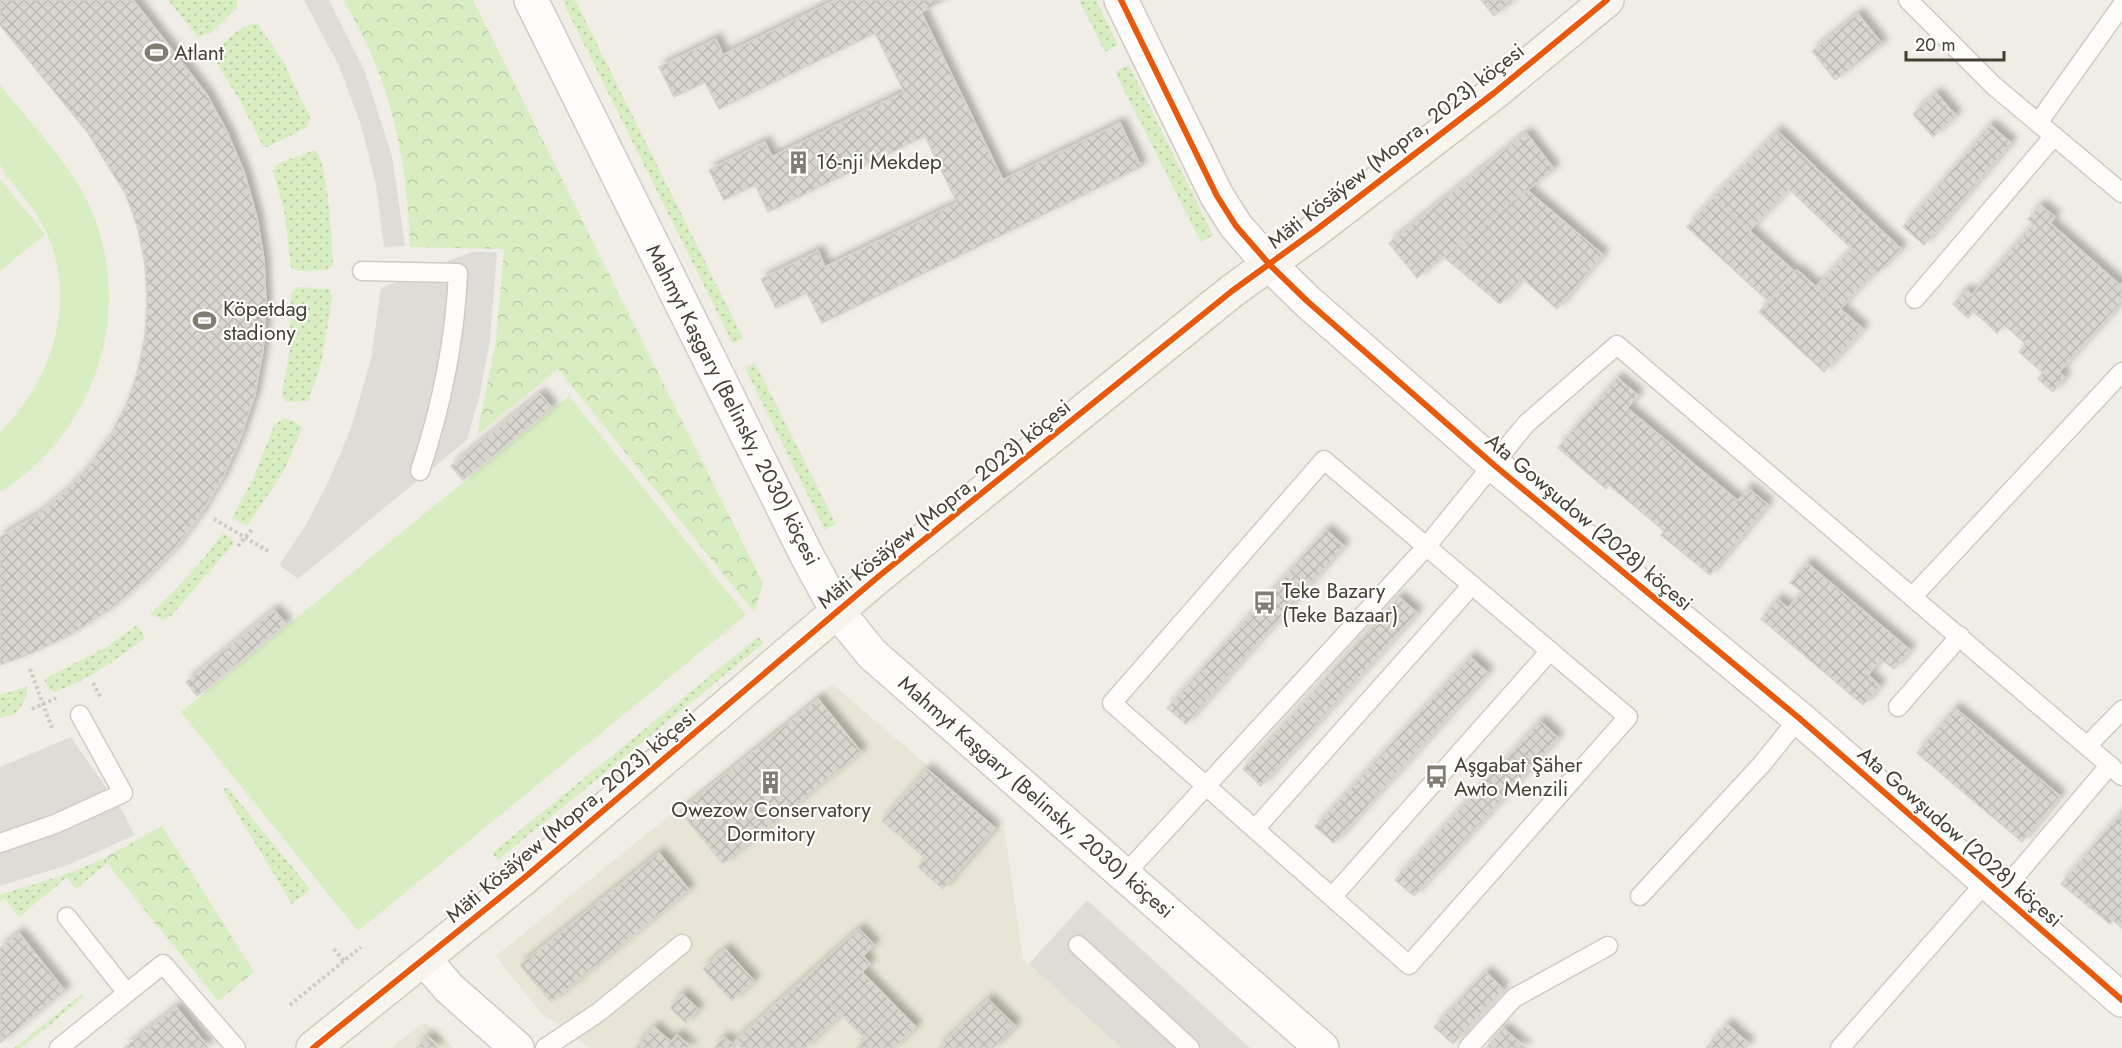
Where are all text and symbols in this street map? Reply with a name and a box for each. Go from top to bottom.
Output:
scale bar [1906,24,2004,62]
text: 20 m [1915,32,1955,58]
street label: Mäti Kösäýew (Mopra, 2023) köçesi [1261,36,1531,256]
place label: Atlant [174,38,224,68]
sports icon: Atlant [143,40,169,66]
place label: 16-nji Mekdep [816,147,942,177]
building icon: 16-nji Mekdep [785,149,811,175]
street label: Mahmyt Kaşgary (Belinsky, 2030) köçesi [639,239,827,571]
place label: Köpetdag stadiony [223,294,308,348]
sports icon: Köpetdag stadiony [192,308,218,334]
street label: Mäti Kösäýew (Mopra, 2023) köçesi [811,392,1077,616]
street label: Ata Gowşudow (2028) köçesi [1479,426,1699,618]
place label: Teke Bazary (Teke Bazaar) [1282,576,1398,630]
bus stop icon: Teke Bazary (Teke Bazaar) [1251,590,1277,616]
street label: Mahmyt Kaşgary (Belinsky, 2030) köçesi [892,669,1180,925]
street label: Mäti Kösäýew (Mopra, 2023) köçesi [439,702,703,930]
street label: Ata Gowşudow (2028) köçesi [1851,740,2069,934]
place label: Aşgabat Şäher Awto Menzili [1454,750,1583,804]
bus stop icon: Aşgabat Şäher Awto Menzili [1423,764,1449,790]
building icon: Owezow Conservatory Dormitory [758,769,784,795]
place label: Owezow Conservatory Dormitory [671,795,871,849]

